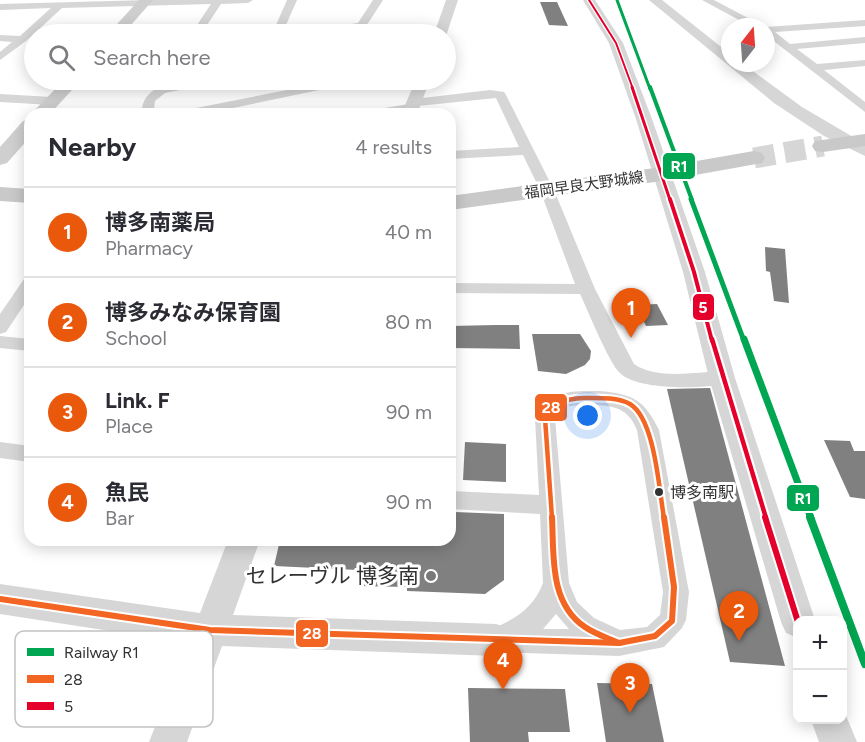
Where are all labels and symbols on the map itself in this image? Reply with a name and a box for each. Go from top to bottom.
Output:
north arrow [721,18,775,72]
line badge: R1 [662,152,696,180]
text: R1 [670,157,688,176]
street label: 福岡早良大野城線 [523,168,645,202]
pin: 1 [612,288,650,338]
line badge: 5 [692,293,715,321]
text: 5 [698,298,708,317]
line badge: 28 [534,393,568,422]
text: 28 [541,398,561,417]
your location [573,401,602,430]
place label: 博多南駅 [670,483,734,502]
line badge: R1 [786,484,820,512]
marker: 博多南駅 [653,486,665,498]
text: R1 [794,489,812,508]
place label: セレーヴル 博多南 [246,563,419,588]
marker: セレーヴル 博多南 [424,569,438,583]
pin: 2 [720,592,758,641]
line badge: 28 [295,619,329,648]
text: 28 [302,624,322,643]
legend [15,631,213,727]
pin: 4 [484,640,522,690]
text: Railway R1 [64,643,139,662]
pin: 3 [610,664,650,713]
text: 28 [64,670,83,689]
text: 5 [64,697,73,716]

